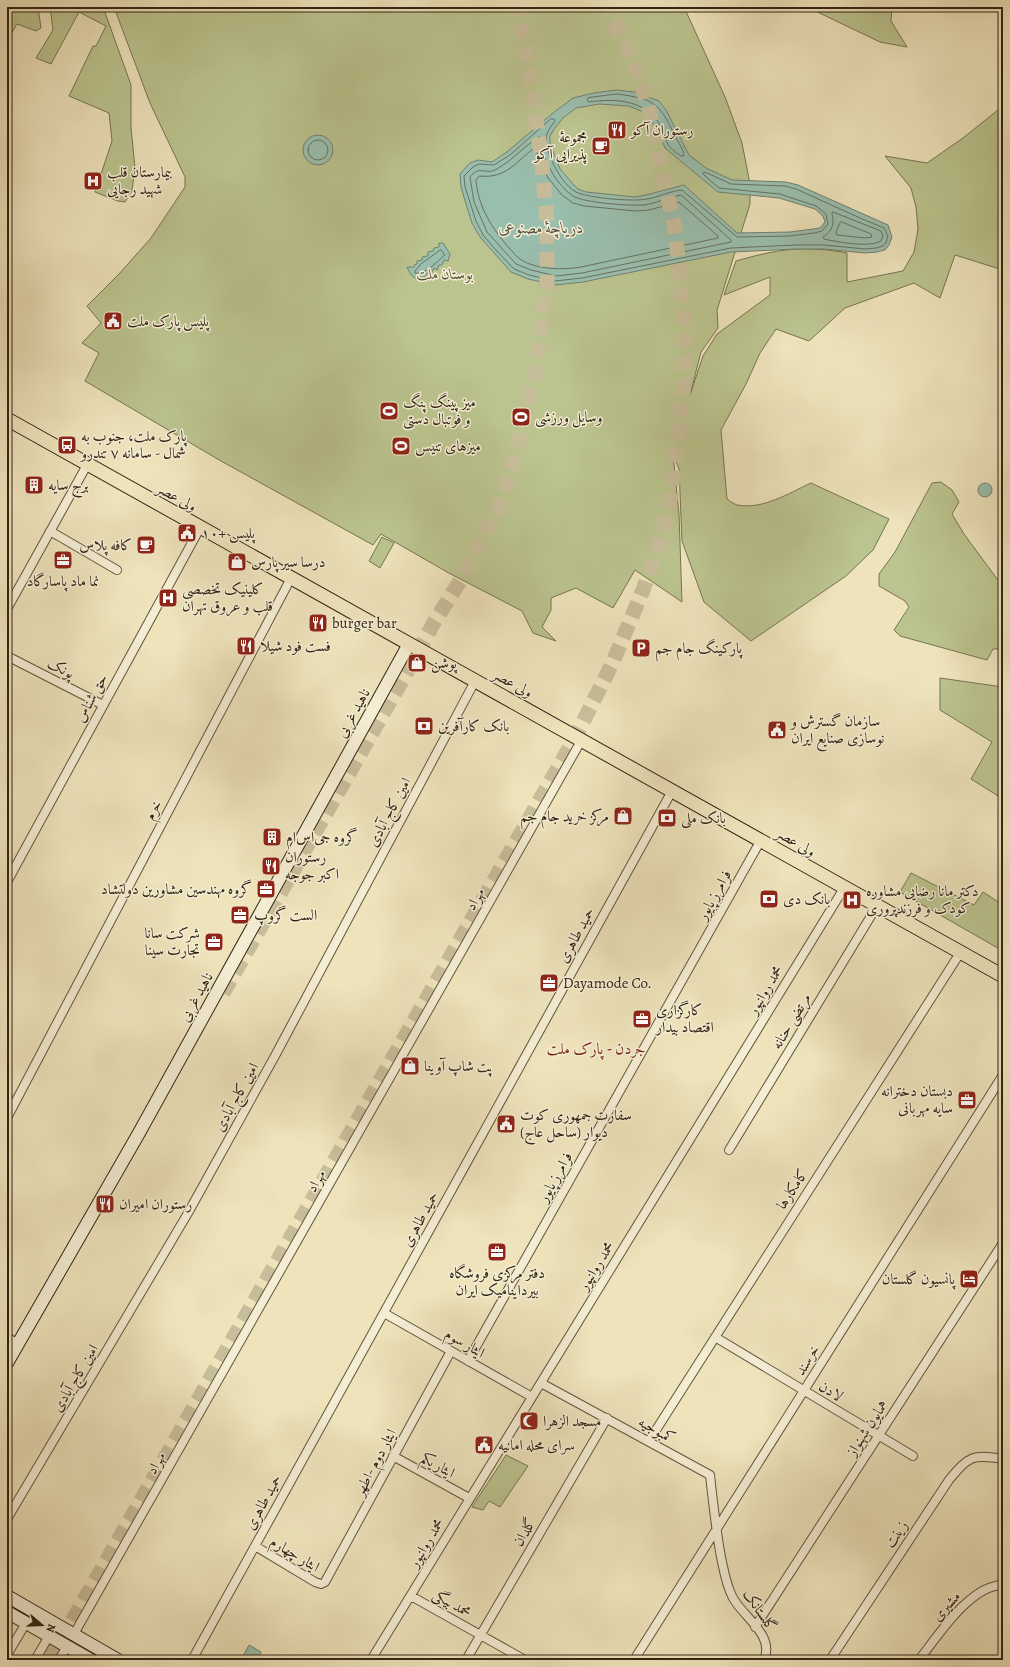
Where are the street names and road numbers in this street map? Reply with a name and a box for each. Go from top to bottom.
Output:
street label: ولی عصر [152,477,201,516]
street label: پونک [44,653,79,685]
street label: ولی عصر [488,663,537,702]
street label: حق شناس [70,670,112,726]
street label: ناهید غربی [331,685,376,742]
street label: امین کاج آبادی [362,774,418,852]
street label: خرم [139,796,169,825]
street label: ولی عصر [771,822,820,861]
street label: فرامرز پایور [691,866,737,926]
street label: مهراد [461,884,490,914]
street label: حمید طاهری [553,904,599,966]
street label: محمد روانپور [741,961,788,1020]
street label: ناهید غربی [174,969,219,1026]
street label: مرتضی حنانه [766,989,816,1053]
street label: امین کاج آبادی [209,1059,266,1136]
street label: فرامرز پایور [532,1148,578,1208]
street label: کامکارها [772,1165,812,1213]
street label: مهراد [302,1166,331,1196]
street label: حمید طاهری [397,1188,443,1250]
street label: محمد روانپور [572,1238,619,1296]
street label: ایثار سوم [440,1324,489,1365]
street label: امین کاج آبادی [47,1340,106,1417]
street label: خرسند [790,1341,824,1379]
street label: لادن [815,1376,847,1406]
street label: همایون شهنواز [840,1396,893,1462]
street label: کمبوجیه [635,1412,679,1448]
street label: ایثار دوم -اطهر [348,1425,404,1502]
street label: مهراد [142,1448,171,1478]
street label: ایثار یکم [416,1448,459,1486]
street label: حمید طاهری [240,1471,286,1533]
street label: محمد روانپور [402,1514,449,1573]
street label: گلدان [508,1514,540,1550]
street label: زینت [880,1516,912,1552]
street label: ایثار چهارم [265,1531,323,1579]
street label: محمد بيگی [428,1584,475,1623]
street label: گلستانک [738,1585,782,1635]
street label: مشیری [927,1587,965,1625]

